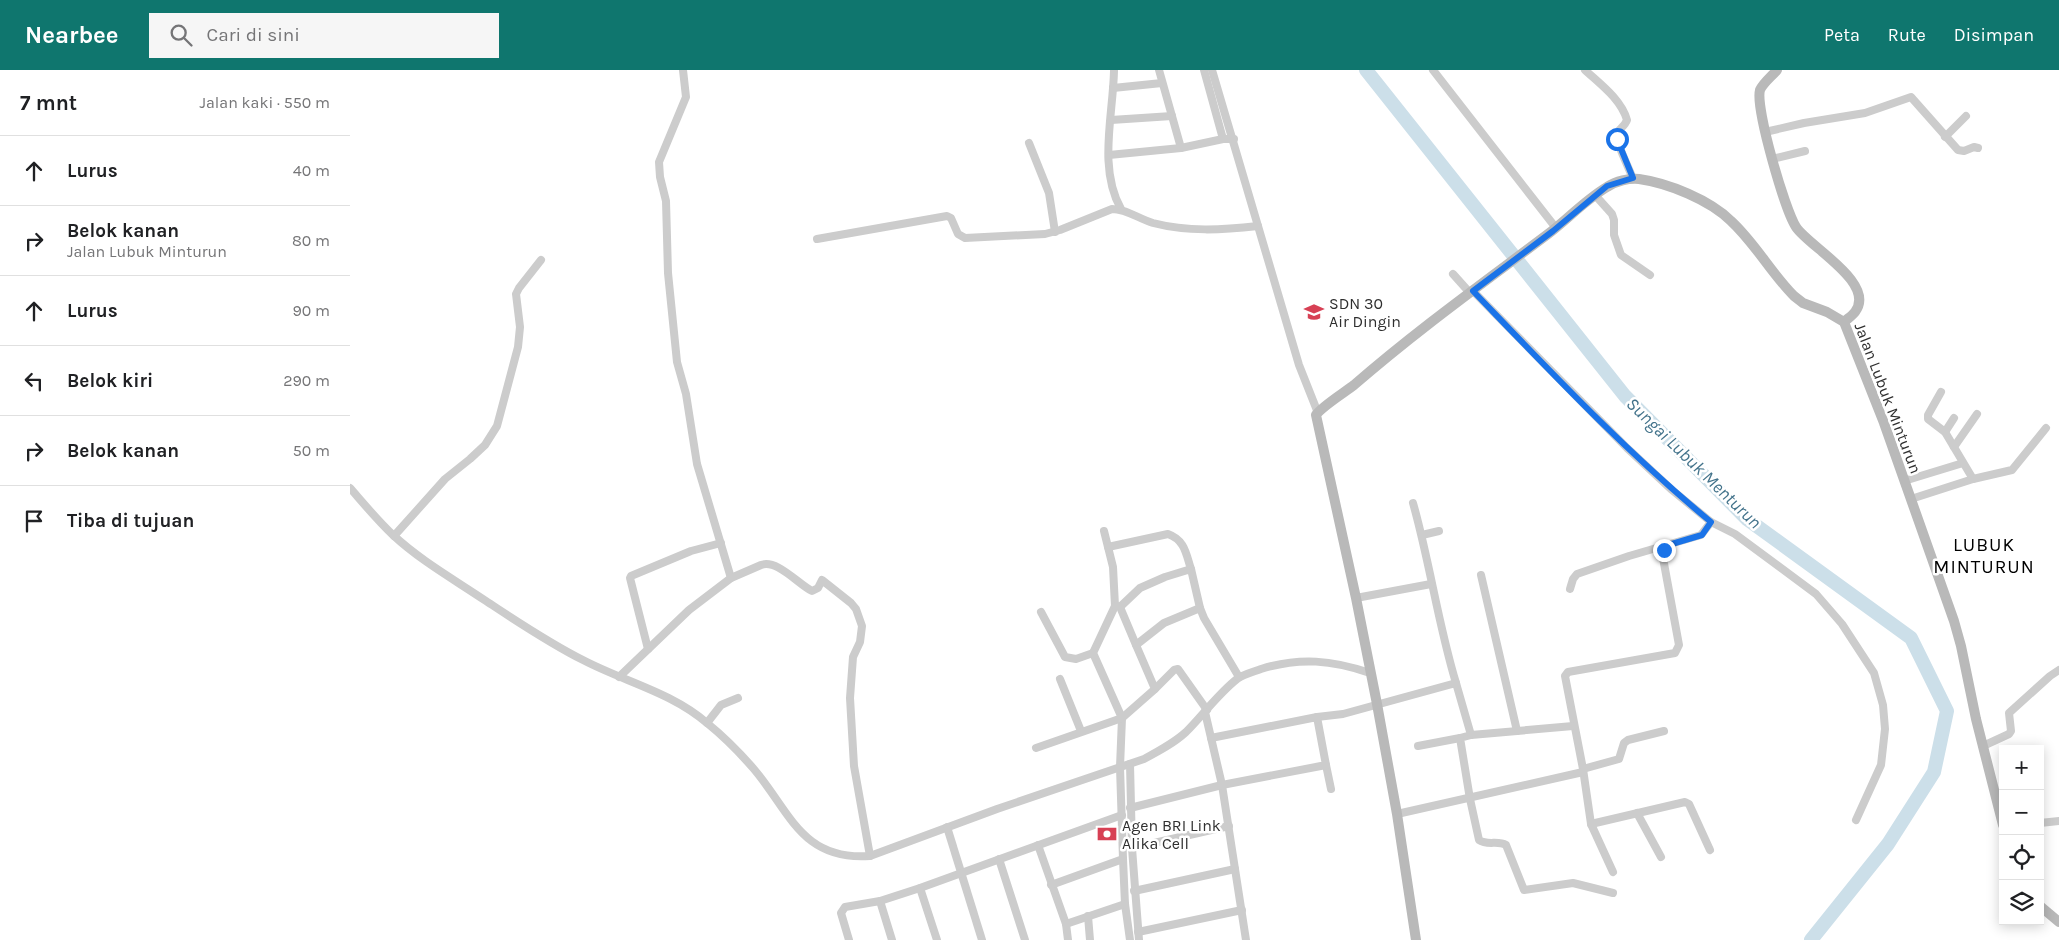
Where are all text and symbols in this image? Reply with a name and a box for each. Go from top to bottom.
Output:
search box [149,13,499,58]
text: Nearbee [25,21,119,49]
icon: search [167,21,195,49]
text: Cari di sini [207,24,300,46]
text: Peta [1824,24,1860,46]
text: Rute [1888,24,1926,46]
text: Disimpan [1954,24,2034,46]
text: 7 mnt [20,91,77,115]
text: Jalan kaki · 550 m [200,93,330,112]
route start [1606,128,1629,151]
icon: ahead [20,157,48,185]
text: Lurus [67,160,118,182]
text: 40 m [293,161,330,180]
text: Belok kanan [67,220,179,242]
icon: right [20,227,48,255]
text: 80 m [292,231,330,250]
text: Jalan Lubuk Minturun [67,242,227,261]
place label: SDN 30 Air Dingin [1329,294,1401,331]
icon: ahead [20,297,48,325]
text: Lurus [67,300,118,322]
text: 90 m [292,301,330,320]
school or university icon: SDN 30 Air Dingin [1303,301,1325,323]
street label: Jalan Lubuk Minturun [1850,320,1926,476]
icon: left [20,367,48,395]
text: Belok kiri [67,370,153,392]
text: 290 m [283,371,330,390]
water label: Sungai Lubuk Menturun [1622,393,1766,533]
icon: right [20,437,48,465]
text: Belok kanan [67,440,179,462]
text: 50 m [293,441,330,460]
icon: arrive [20,507,48,535]
text: Tiba di tujuan [67,510,194,532]
district label: LUBUK MINTURUN [1933,534,2035,578]
route end [1653,539,1676,562]
map controls [1999,745,2044,925]
button: + [1999,745,2044,790]
button: − [1999,790,2044,835]
place label: Agen BRI Link Alika Cell [1122,816,1221,853]
bank icon: Agen BRI Link Alika Cell [1096,823,1118,845]
button: locate [1999,835,2044,880]
button: layers [1999,880,2044,925]

